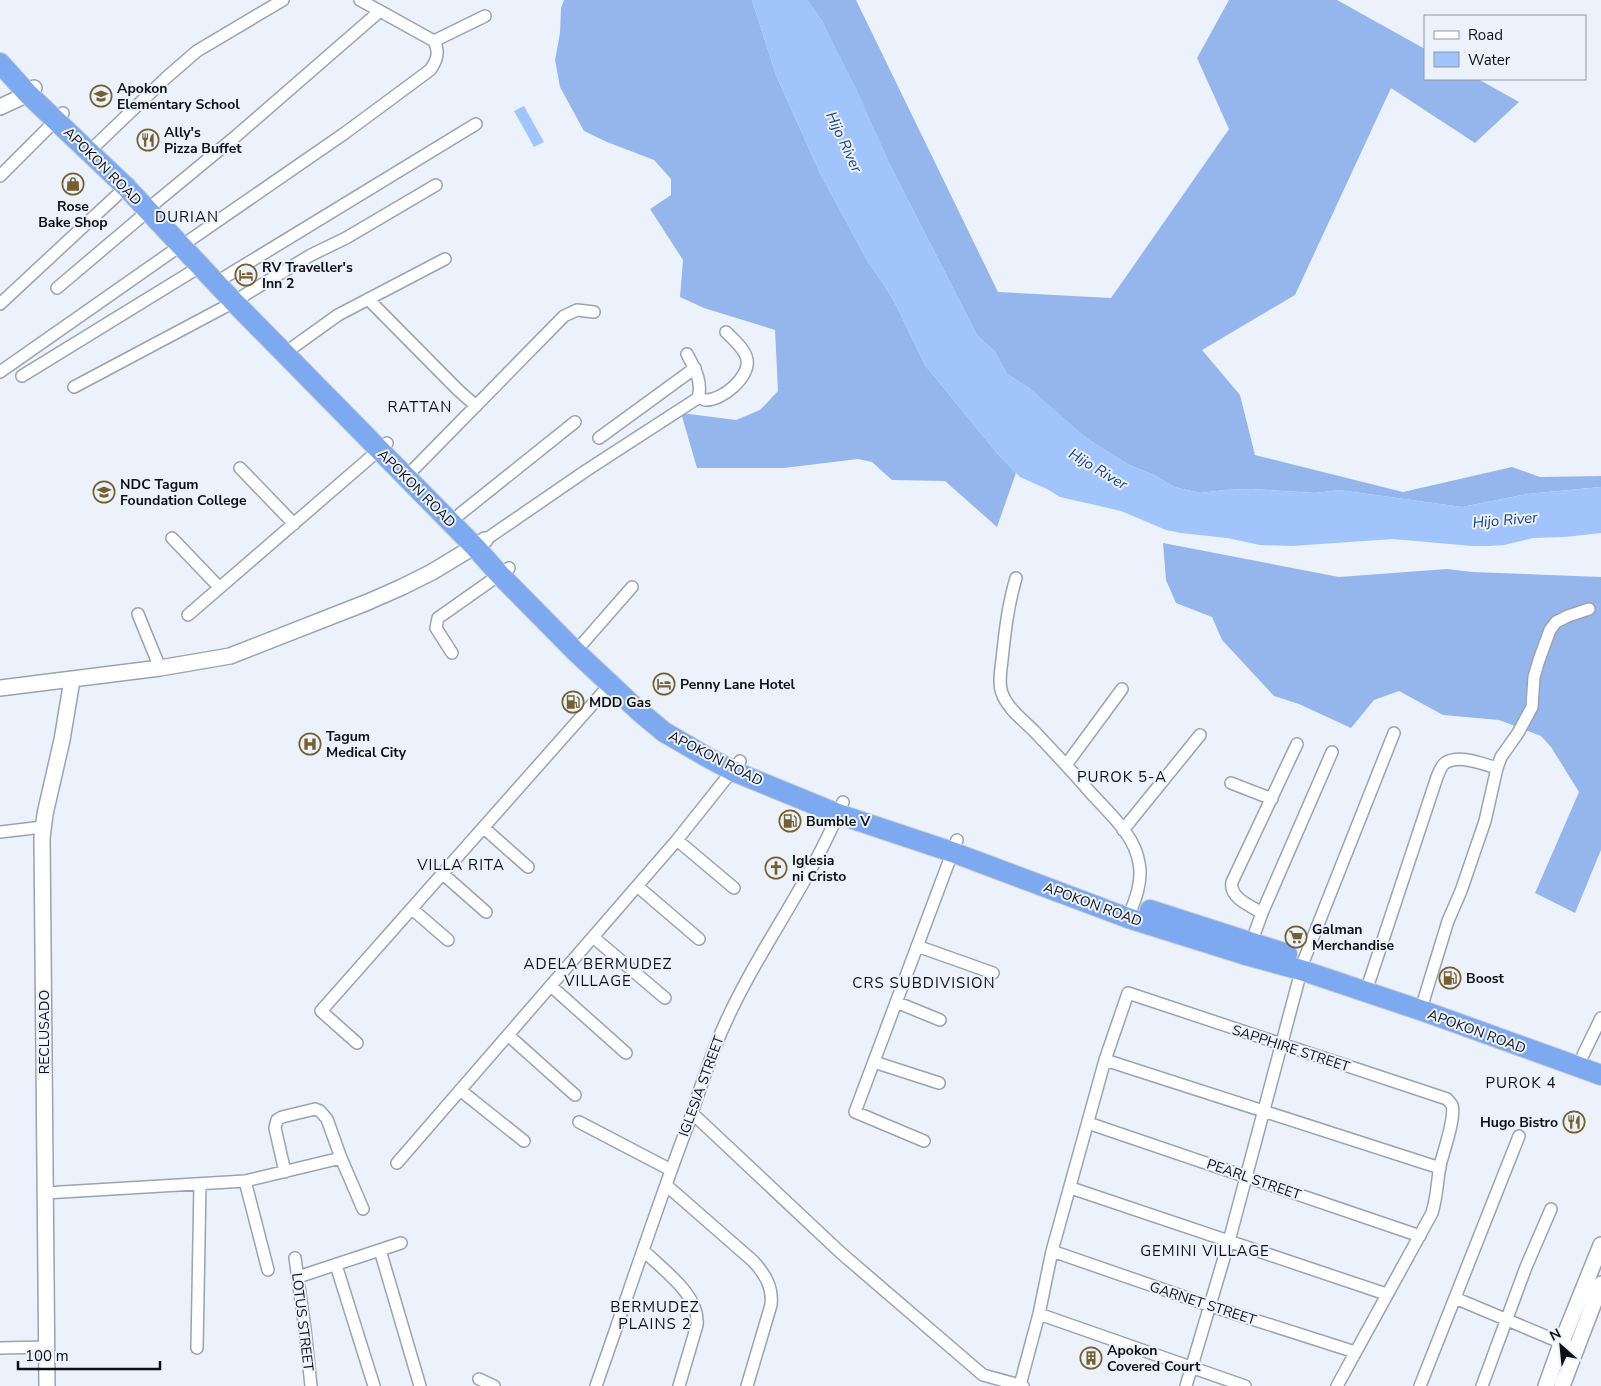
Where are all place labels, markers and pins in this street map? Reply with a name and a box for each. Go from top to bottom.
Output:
place label: Apokon Elementary School [117,79,240,114]
school or university icon: Apokon Elementary School [89,84,113,108]
place label: Ally's Pizza Buffet [164,123,242,158]
restaurant icon: Ally's Pizza Buffet [136,128,160,152]
shop icon: Rose Bake Shop [61,172,85,196]
place label: Rose Bake Shop [38,197,108,232]
place label: RV Traveller's Inn 2 [262,258,353,293]
hotel icon: RV Traveller's Inn 2 [234,263,258,287]
place label: NDC Tagum Foundation College [120,475,247,510]
school or university icon: NDC Tagum Foundation College [92,480,116,504]
hotel icon: Penny Lane Hotel [652,672,676,696]
place label: Penny Lane Hotel [680,675,796,694]
fuel station icon: MDD Gas [561,690,585,714]
place label: MDD Gas [589,693,651,712]
place label: Tagum Medical City [326,727,407,762]
hospital icon: Tagum Medical City [298,732,322,756]
fuel station icon: Bumble V [778,809,802,833]
place label: Bumble V [806,812,871,831]
place label: Iglesia ni Cristo [792,851,846,886]
church icon: Iglesia ni Cristo [764,856,788,880]
place label: Galman Merchandise [1312,920,1395,955]
supermarket icon: Galman Merchandise [1284,925,1308,949]
fuel station icon: Boost [1438,966,1462,990]
place label: Boost [1466,969,1505,988]
restaurant icon: Hugo Bistro [1562,1110,1586,1134]
place label: Hugo Bistro [1480,1113,1558,1132]
place label: Apokon Covered Court [1107,1341,1201,1376]
building icon: Apokon Covered Court [1079,1346,1103,1370]

